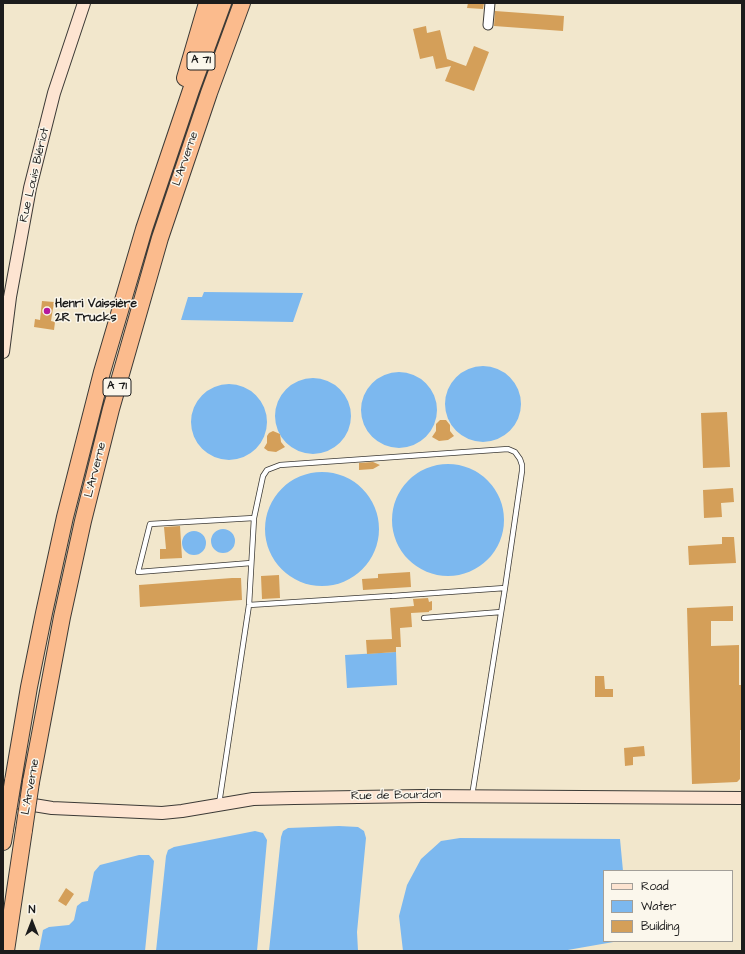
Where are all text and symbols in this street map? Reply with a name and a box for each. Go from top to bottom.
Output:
road number: A 71 [187,52,215,70]
street label: Rue Louis Blériot [17,126,53,224]
street label: L'Arverne [170,130,202,188]
place label: Henri Vaissière 2R Trucks [55,297,137,325]
marker: Henri Vaissière 2R Trucks [42,306,52,316]
road number: A 71 [103,378,131,396]
street label: L'Arverne [82,441,110,499]
street label: L'Arverne [19,758,43,816]
street label: Rue de Bourdon [351,788,441,804]
legend [603,870,733,942]
text: Road [641,878,669,895]
text: Water [641,898,676,915]
north arrow [12,902,52,942]
text: N [29,902,35,917]
text: Building [641,918,679,935]

